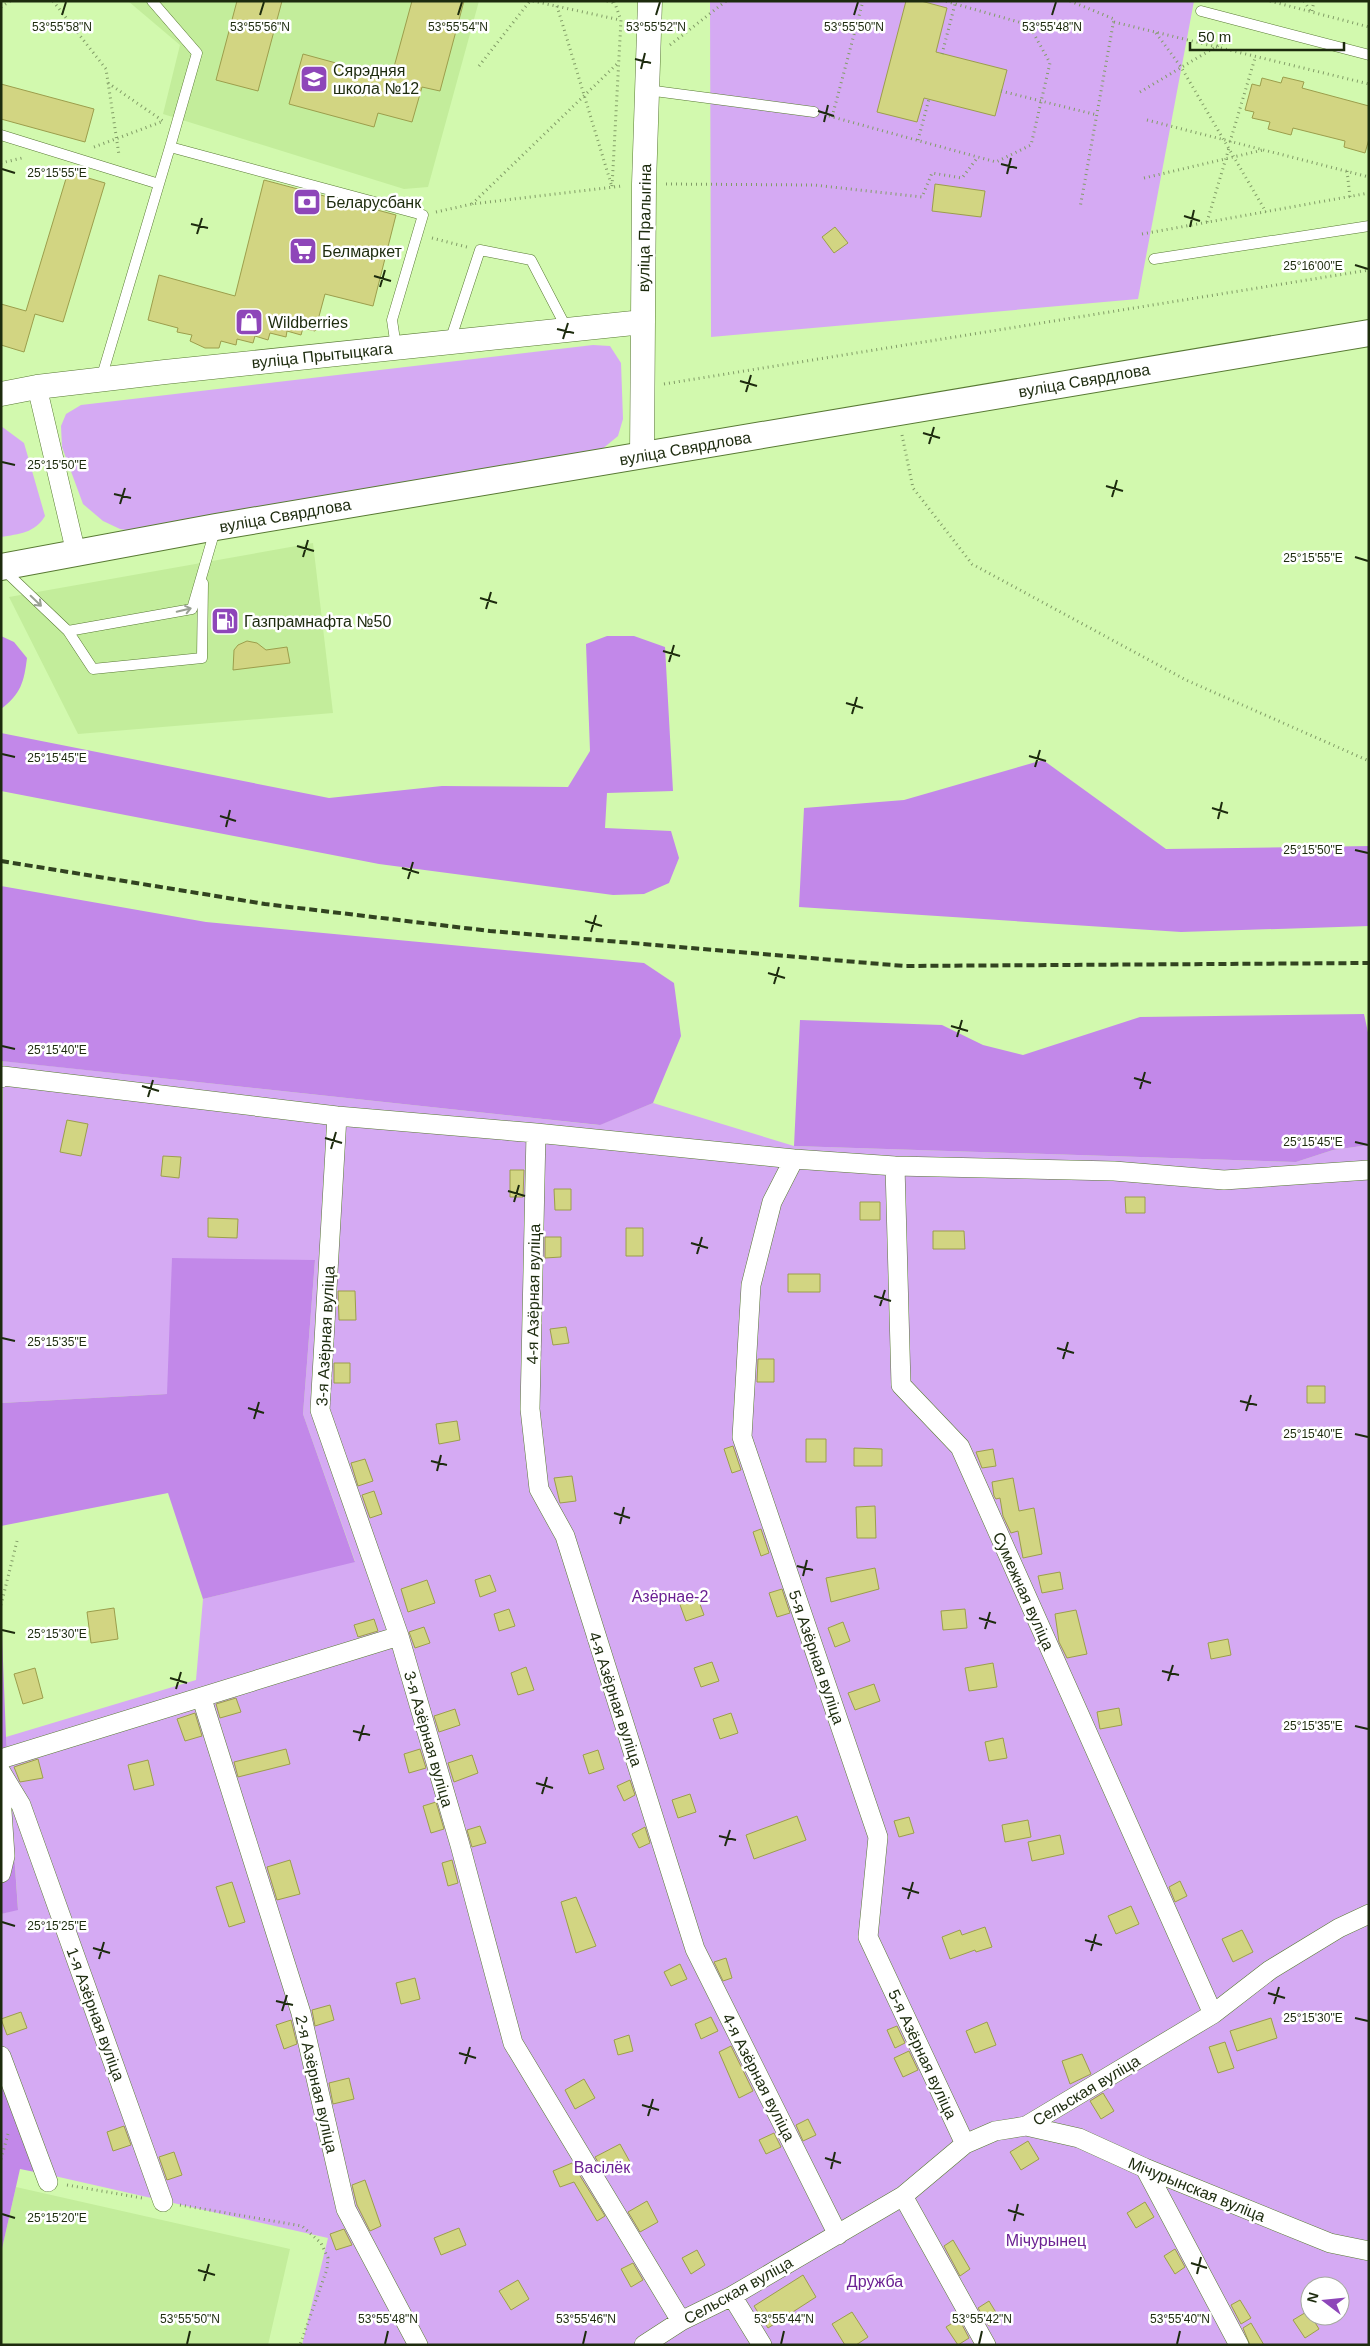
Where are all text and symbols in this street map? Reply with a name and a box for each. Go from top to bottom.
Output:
text: 53°55'58"N [32,20,92,34]
text: 53°55'56"N [230,20,290,34]
text: 53°55'54"N [428,20,488,34]
text: 53°55'52"N [626,20,686,34]
text: 53°55'50"N [824,20,884,34]
text: 53°55'48"N [1022,20,1082,34]
scale bar [1190,20,1344,52]
text: 50 m [1198,28,1231,45]
place label: Сярэдняя школа №12 [333,62,419,97]
school or university icon: Сярэдняя школа №12 [299,64,329,94]
street label: вуліца Пралыгіна [635,164,654,292]
text: 25°15'55"E [27,166,87,180]
bank icon: Беларусбанк [292,187,322,217]
place label: Беларусбанк [326,194,422,211]
supermarket icon: Белмаркет [288,236,318,266]
place label: Белмаркет [322,243,403,260]
text: 25°16'00"E [1283,259,1343,273]
shop icon: Wildberries [234,307,264,337]
place label: Wildberries [268,314,348,331]
street label: вуліца Прытыцкага [251,340,394,371]
street label: вуліца Свярдлова [1017,361,1151,400]
street label: вуліца Свярдлова [618,429,752,468]
text: 25°15'50"E [27,458,87,472]
street label: вуліца Свярдлова [218,496,352,535]
text: 25°15'55"E [1283,551,1343,565]
one-way arrow [30,595,43,607]
one-way arrow [176,605,192,614]
fuel station icon: Газпрамнафта №50 [210,606,240,636]
place label: Газпрамнафта №50 [244,613,391,630]
text: 25°15'45"E [27,751,87,765]
text: 25°15'50"E [1283,843,1343,857]
text: 25°15'40"E [27,1043,87,1057]
text: 25°15'45"E [1283,1135,1343,1149]
street label: 4-я Азёрная вуліца [524,1223,543,1365]
street label: 3-я Азёрная вуліца [313,1265,338,1407]
text: 25°15'35"E [27,1335,87,1349]
text: 25°15'40"E [1283,1427,1343,1441]
street label: Сумежная вуліца [990,1530,1057,1653]
park label: Азёрнае-2 [632,1588,708,1605]
street label: 5-я Азёрная вуліца [786,1588,848,1727]
text: 25°15'30"E [27,1627,87,1641]
street label: 4-я Азёрная вуліца [586,1630,645,1769]
street label: 3-я Азёрная вуліца [401,1669,456,1809]
text: 25°15'35"E [1283,1719,1343,1733]
text: 25°15'25"E [27,1919,87,1933]
street label: 1-я Азёрная вуліца [63,1945,128,2083]
street label: 5-я Азёрная вуліца [885,1987,960,2122]
street label: 4-я Азёрная вуліца [719,2011,798,2144]
text: 25°15'30"E [1283,2011,1343,2025]
street label: 2-я Азёрная вуліца [292,2014,341,2155]
street label: Сельская вуліца [1030,2052,1143,2129]
street label: Мічурынская вуліца [1126,2154,1268,2225]
park label: Васілёк [574,2159,631,2176]
text: 25°15'20"E [27,2211,87,2225]
park label: Мічурынец [1006,2232,1086,2249]
street label: Сельская вуліца [681,2253,796,2327]
park label: Дружба [847,2273,903,2290]
north arrow [1300,2276,1350,2326]
text: N [1303,2290,1322,2304]
text: 53°55'50"N [160,2312,220,2326]
text: 53°55'48"N [358,2312,418,2326]
text: 53°55'46"N [556,2312,616,2326]
text: 53°55'44"N [754,2312,814,2326]
text: 53°55'42"N [952,2312,1012,2326]
text: 53°55'40"N [1150,2312,1210,2326]

